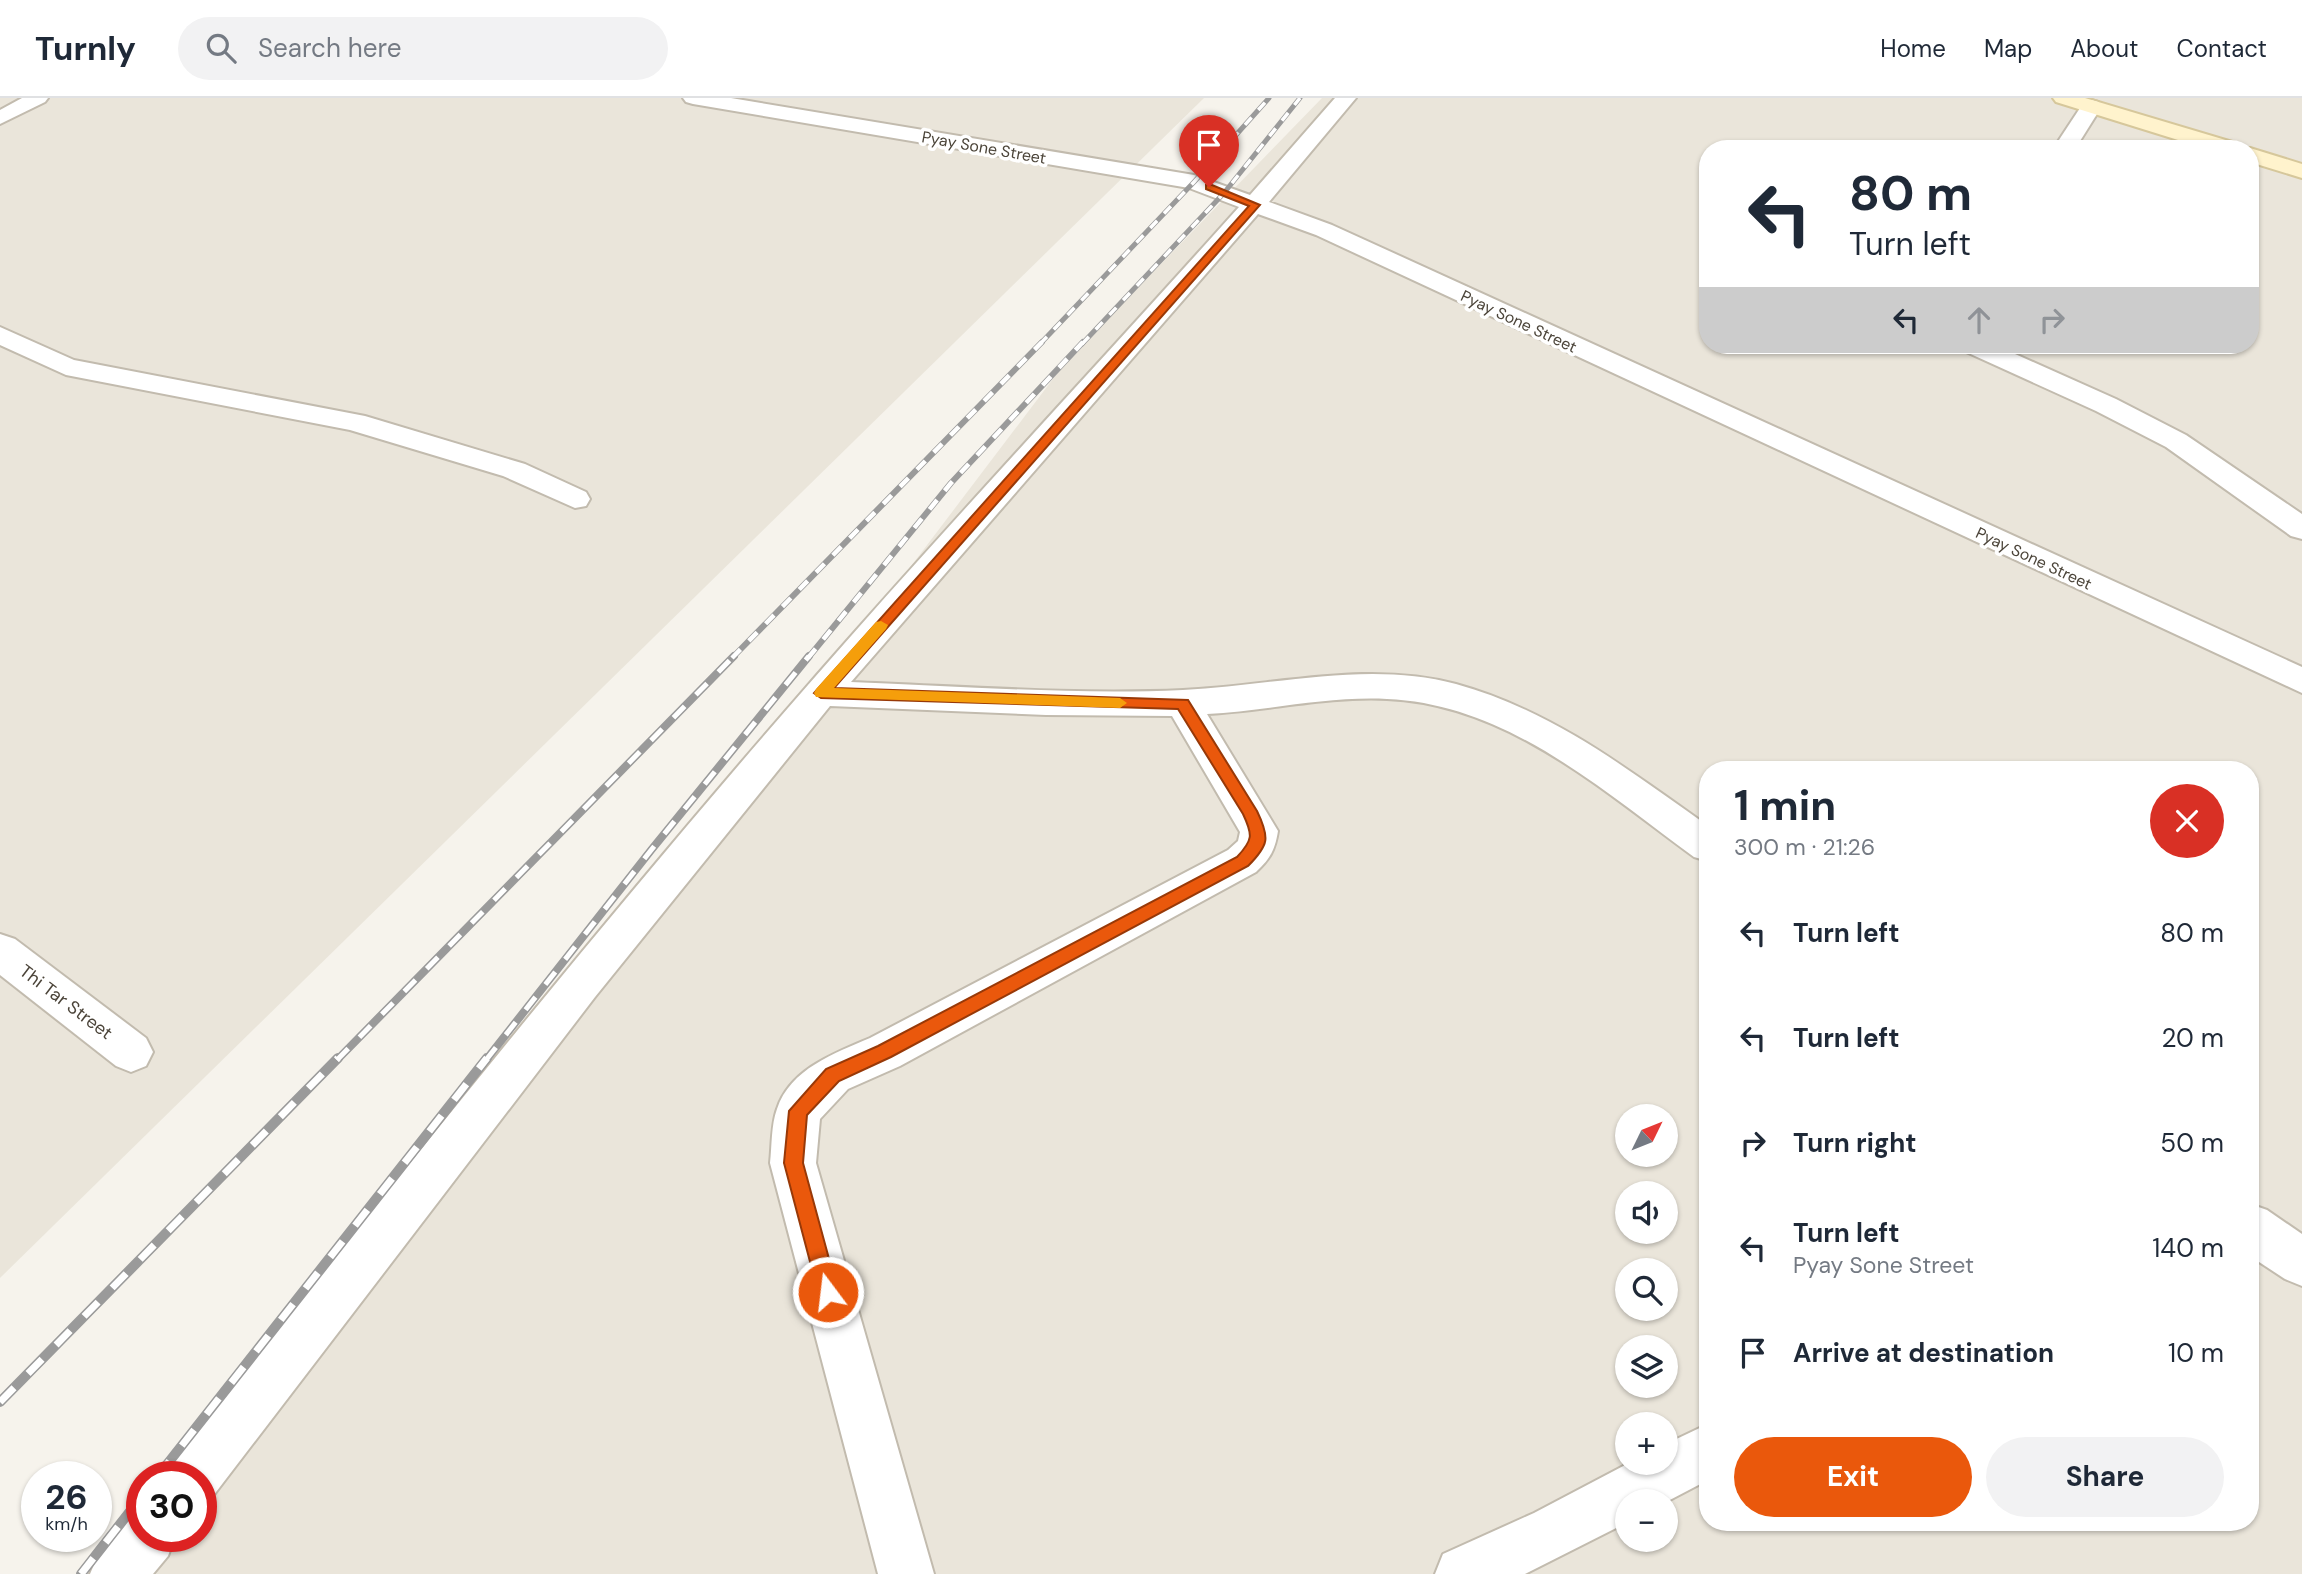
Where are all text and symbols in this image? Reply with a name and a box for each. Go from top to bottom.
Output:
search box [178,17,668,80]
text: Turnly [35,27,136,70]
icon: search [202,29,240,67]
text: Search here [258,31,401,65]
text: Home [1880,33,1946,64]
text: Map [1984,33,2032,64]
text: About [2070,33,2139,64]
text: Contact [2177,33,2267,64]
pin [1179,115,1239,187]
street label: Pyay Sone Street [920,126,1048,169]
icon: arrive [1190,126,1228,164]
text: 80 m [1849,161,1972,225]
icon: left [1734,168,1825,259]
text: Turn left [1849,223,1971,265]
street label: Pyay Sone Street [1457,285,1580,358]
icon: left [1887,301,1925,339]
icon: ahead [1960,301,1998,339]
icon: right [2033,301,2071,339]
street label: Pyay Sone Street [1972,522,2095,595]
text: 1 min [1734,778,1836,833]
button: close [2150,784,2224,858]
text: 300 m · 21:26 [1734,832,1875,862]
icon: left [1734,914,1772,952]
text: Turn left [1793,916,1900,950]
text: 80 m [2160,916,2224,950]
street label: Thi Tar Street [15,959,117,1045]
icon: left [1734,1019,1772,1057]
text: Turn left [1793,1021,1900,1055]
text: 20 m [2161,1021,2224,1055]
north arrow [1615,1104,1678,1167]
map controls [1615,1104,1678,1552]
icon: right [1734,1124,1772,1162]
text: Turn right [1793,1126,1917,1160]
text: 50 m [2160,1126,2224,1160]
button: sound [1615,1181,1678,1244]
text: Turn left [1793,1216,1900,1250]
icon: left [1734,1229,1772,1267]
text: 140 m [2152,1231,2224,1265]
text: Pyay Sone Street [1793,1250,1974,1280]
position arrow [791,1255,865,1329]
button: search [1615,1258,1678,1321]
icon: arrive [1734,1334,1772,1372]
button: layers [1615,1335,1678,1398]
text: Arrive at destination [1793,1336,2054,1370]
text: 10 m [2168,1336,2224,1370]
button: + [1615,1412,1678,1475]
button: Exit [1734,1437,1972,1517]
button: Share [1986,1437,2224,1517]
speed limit sign: 30 [126,1461,217,1552]
text: 26 [45,1474,88,1520]
button: − [1615,1489,1678,1552]
text: km/h [45,1512,88,1536]

